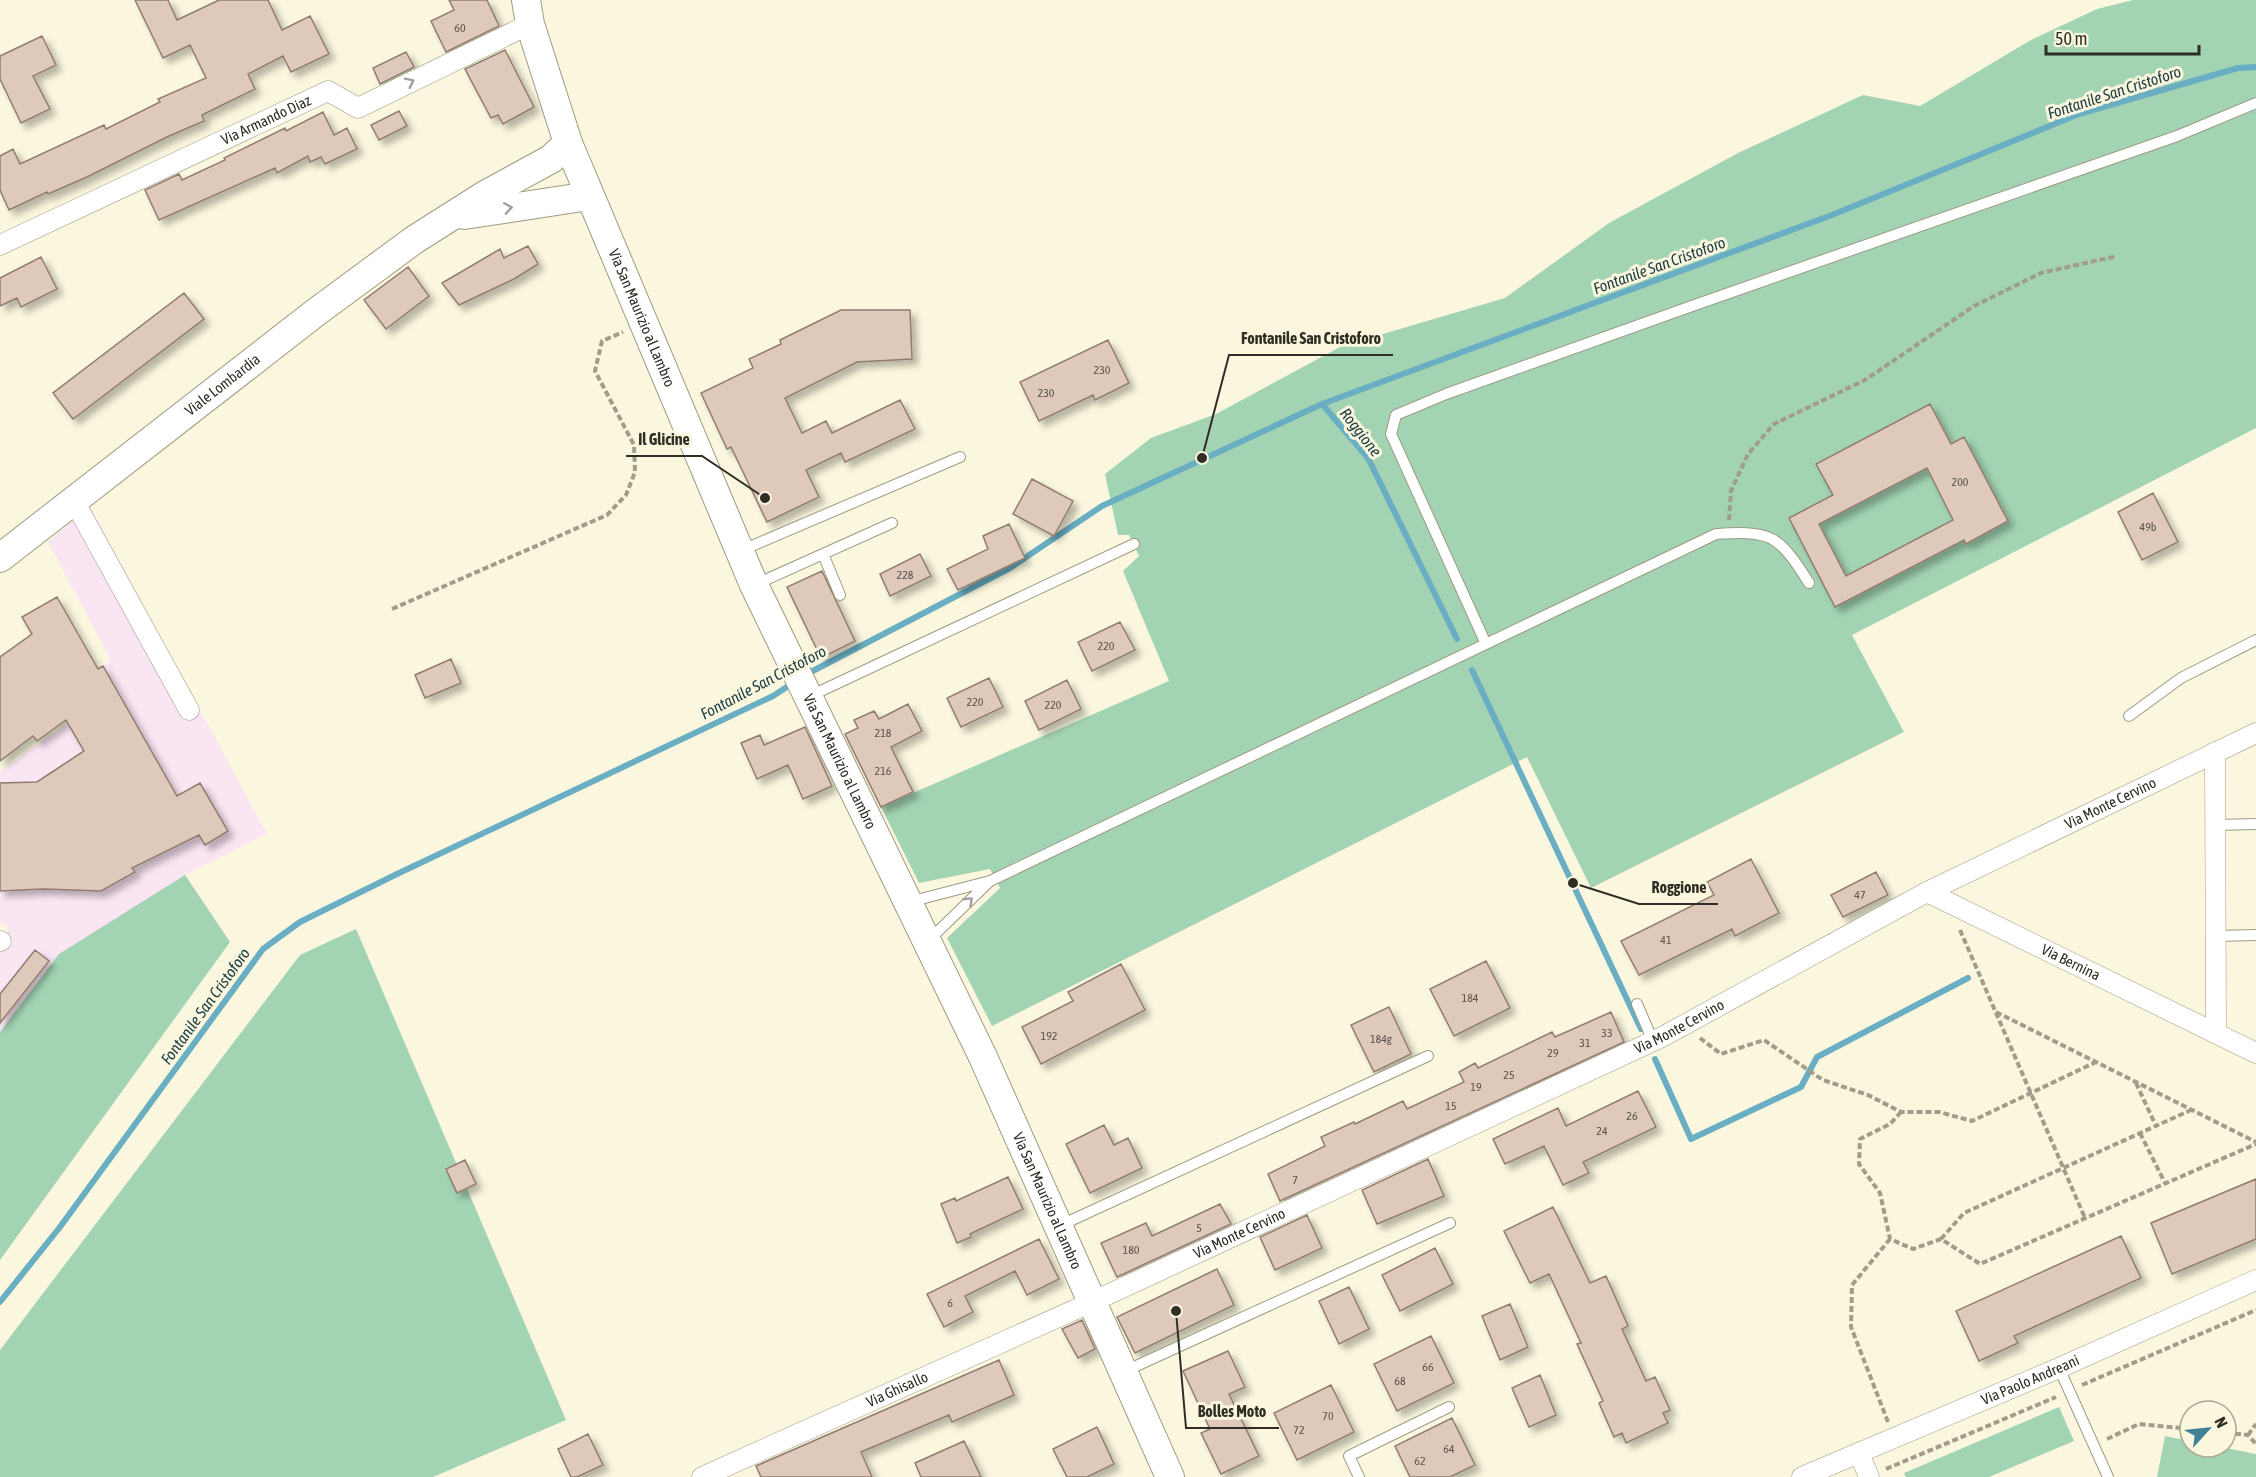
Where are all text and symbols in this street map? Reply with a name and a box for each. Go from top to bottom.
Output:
scale bar [2046,18,2199,56]
house number: 60 [454,21,466,35]
text: 50 m [2055,28,2087,49]
water label: Fontanile San Cristoforo [2045,62,2183,122]
one-way arrow [404,78,415,90]
street label: Via Armando Diaz [218,91,314,148]
one-way arrow [502,202,512,215]
water label: Fontanile San Cristoforo [1591,233,1727,297]
street label: Via San Maurizio al Lambro [606,246,679,389]
callout: Fontanile San Cristoforo [1229,321,1393,355]
text: Fontanile San Cristoforo [1241,329,1381,347]
street label: Viale Lombardia [181,350,263,419]
house number: 230 [1094,363,1111,377]
house number: 230 [1038,386,1055,400]
water label: Roggione [1336,404,1385,460]
callout: Il Glicine [626,422,702,456]
text: Il Glicine [638,430,690,448]
house number: 200 [1952,475,1969,489]
house number: 49b [2140,520,2157,534]
house number: 228 [897,568,914,582]
house number: 220 [1098,639,1115,653]
water label: Fontanile San Cristoforo [697,641,829,723]
street label: Via San Maurizio al Lambro [800,691,880,832]
house number: 220 [967,695,984,709]
house number: 220 [1045,698,1062,712]
house number: 218 [875,726,892,740]
house number: 216 [875,764,892,778]
street label: Via Monte Cervino [2062,774,2159,832]
callout: Roggione [1639,870,1718,904]
text: Roggione [1651,878,1707,896]
house number: 47 [1854,888,1866,902]
one-way arrow [962,897,972,908]
house number: 41 [1660,933,1672,947]
street label: Via Bernina [2039,940,2103,983]
water label: Fontanile San Cristoforo [157,944,253,1068]
house number: 184 [1462,991,1479,1005]
street label: Via Monte Cervino [1631,996,1727,1057]
house number: 33 [1601,1026,1613,1040]
house number: 192 [1041,1029,1057,1043]
house number: 184g [1370,1032,1393,1046]
house number: 31 [1579,1036,1591,1050]
house number: 29 [1547,1046,1559,1060]
house number: 25 [1503,1068,1515,1082]
house number: 19 [1470,1080,1482,1094]
house number: 15 [1445,1099,1457,1113]
house number: 26 [1626,1109,1638,1123]
house number: 24 [1596,1124,1608,1138]
street label: Via San Maurizio al Lambro [1010,1130,1085,1272]
house number: 7 [1292,1173,1298,1187]
street label: Via Monte Cervino [1191,1204,1288,1262]
house number: 5 [1196,1221,1202,1235]
house number: 180 [1123,1243,1140,1257]
house number: 6 [947,1296,953,1310]
street label: Via Paolo Andreani [1979,1351,2082,1408]
house number: 66 [1422,1360,1434,1374]
street label: Via Ghisallo [864,1368,930,1410]
house number: 68 [1394,1374,1406,1388]
callout: Bolles Moto [1186,1394,1279,1428]
north arrow [2178,1399,2238,1459]
text: Bolles Moto [1198,1402,1267,1420]
house number: 70 [1322,1409,1334,1423]
text: N [2211,1414,2232,1430]
house number: 72 [1293,1423,1305,1437]
house number: 64 [1443,1442,1455,1456]
house number: 62 [1414,1454,1426,1468]

